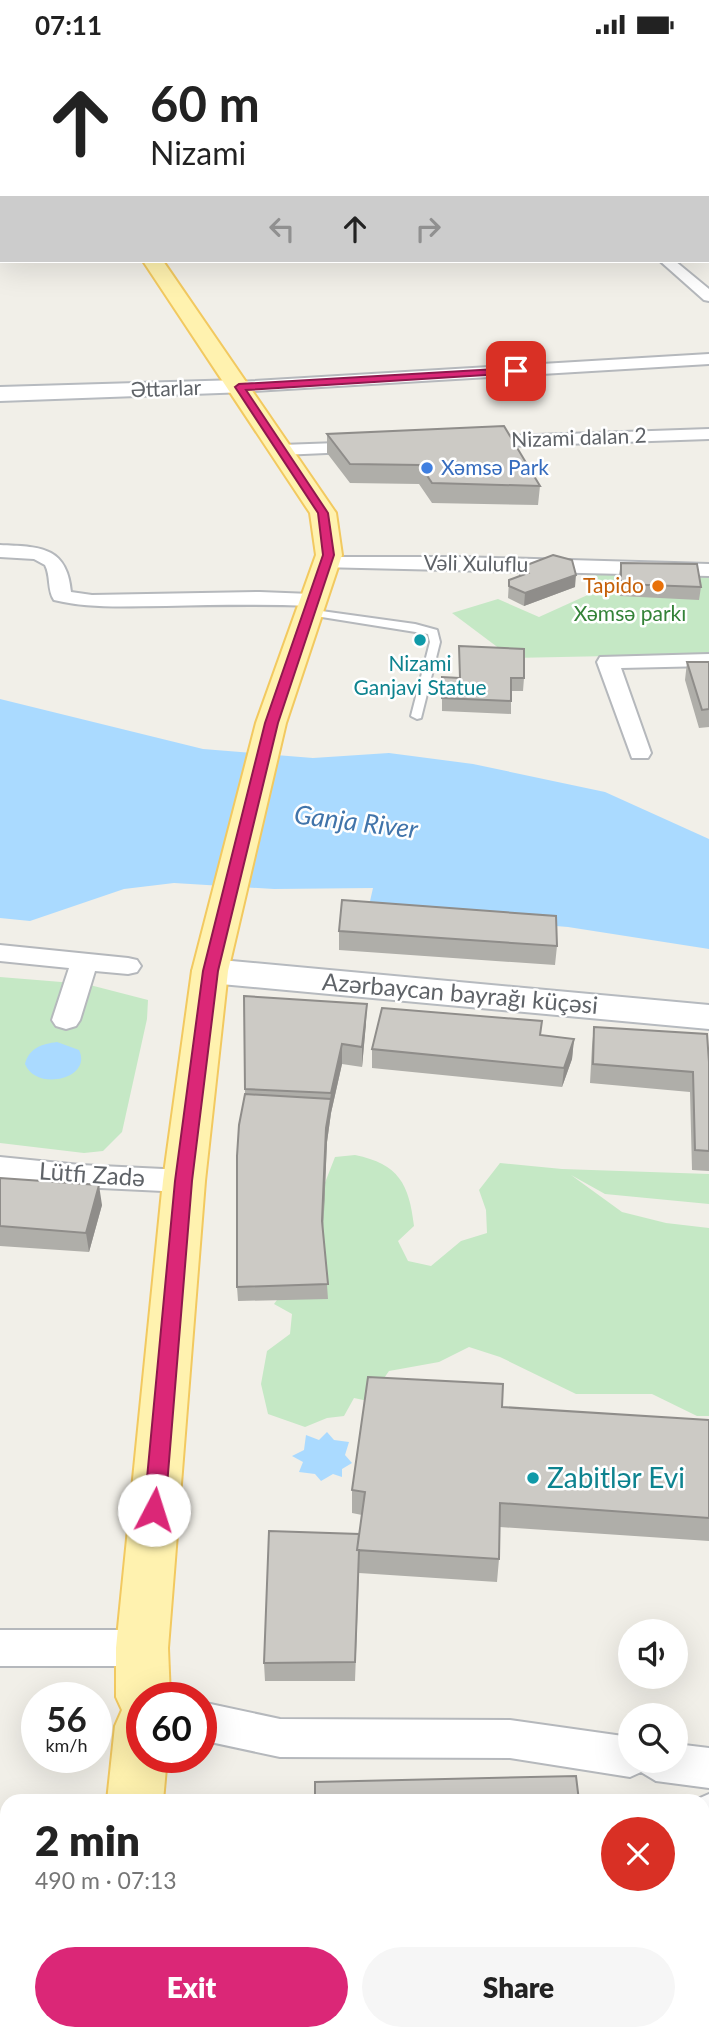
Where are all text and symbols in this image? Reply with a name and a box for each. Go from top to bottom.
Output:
text: 07:11 [35,9,102,41]
text: 60 m [150,74,260,132]
icon: ahead [35,77,126,168]
text: Nizami [150,133,246,172]
icon: left [263,210,301,248]
icon: ahead [336,210,374,248]
icon: right [409,210,447,248]
pin [486,341,546,401]
icon: arrive [497,352,535,390]
street label: Əttarlar [130,374,202,401]
street label: Nizami dalan 2 [511,422,647,451]
place label: Xəmsə Park [441,454,549,479]
marker: Xəmsə Park [419,460,435,476]
street label: Vəli Xuluflu [423,549,529,576]
place label: Tapido [583,572,644,597]
marker: Tapido [650,578,666,594]
park label: Xəmsə parkı [574,600,686,625]
marker: Nizami Ganjavi Statue [412,632,428,648]
place label: Nizami Ganjavi Statue [353,650,487,699]
water label: Ganja River [292,798,421,845]
street label: Azərbaycan bayrağı küçəsi [321,966,599,1019]
street label: Lütfi Zadə [38,1155,146,1192]
place label: Zabitlər Evi [547,1460,685,1494]
marker: Zabitlər Evi [525,1470,541,1486]
position arrow [117,1473,191,1547]
map controls [618,1619,688,1773]
button: sound [618,1619,688,1689]
speed limit sign: 60 [126,1682,217,1773]
text: 56 [46,1697,87,1739]
button: search [618,1703,688,1773]
text: km/h [45,1734,88,1756]
text: 2 min [35,1815,140,1865]
button: close [601,1817,675,1891]
text: 490 m · 07:13 [35,1866,177,1894]
button: Exit [35,1947,348,2027]
button: Share [362,1947,675,2027]

